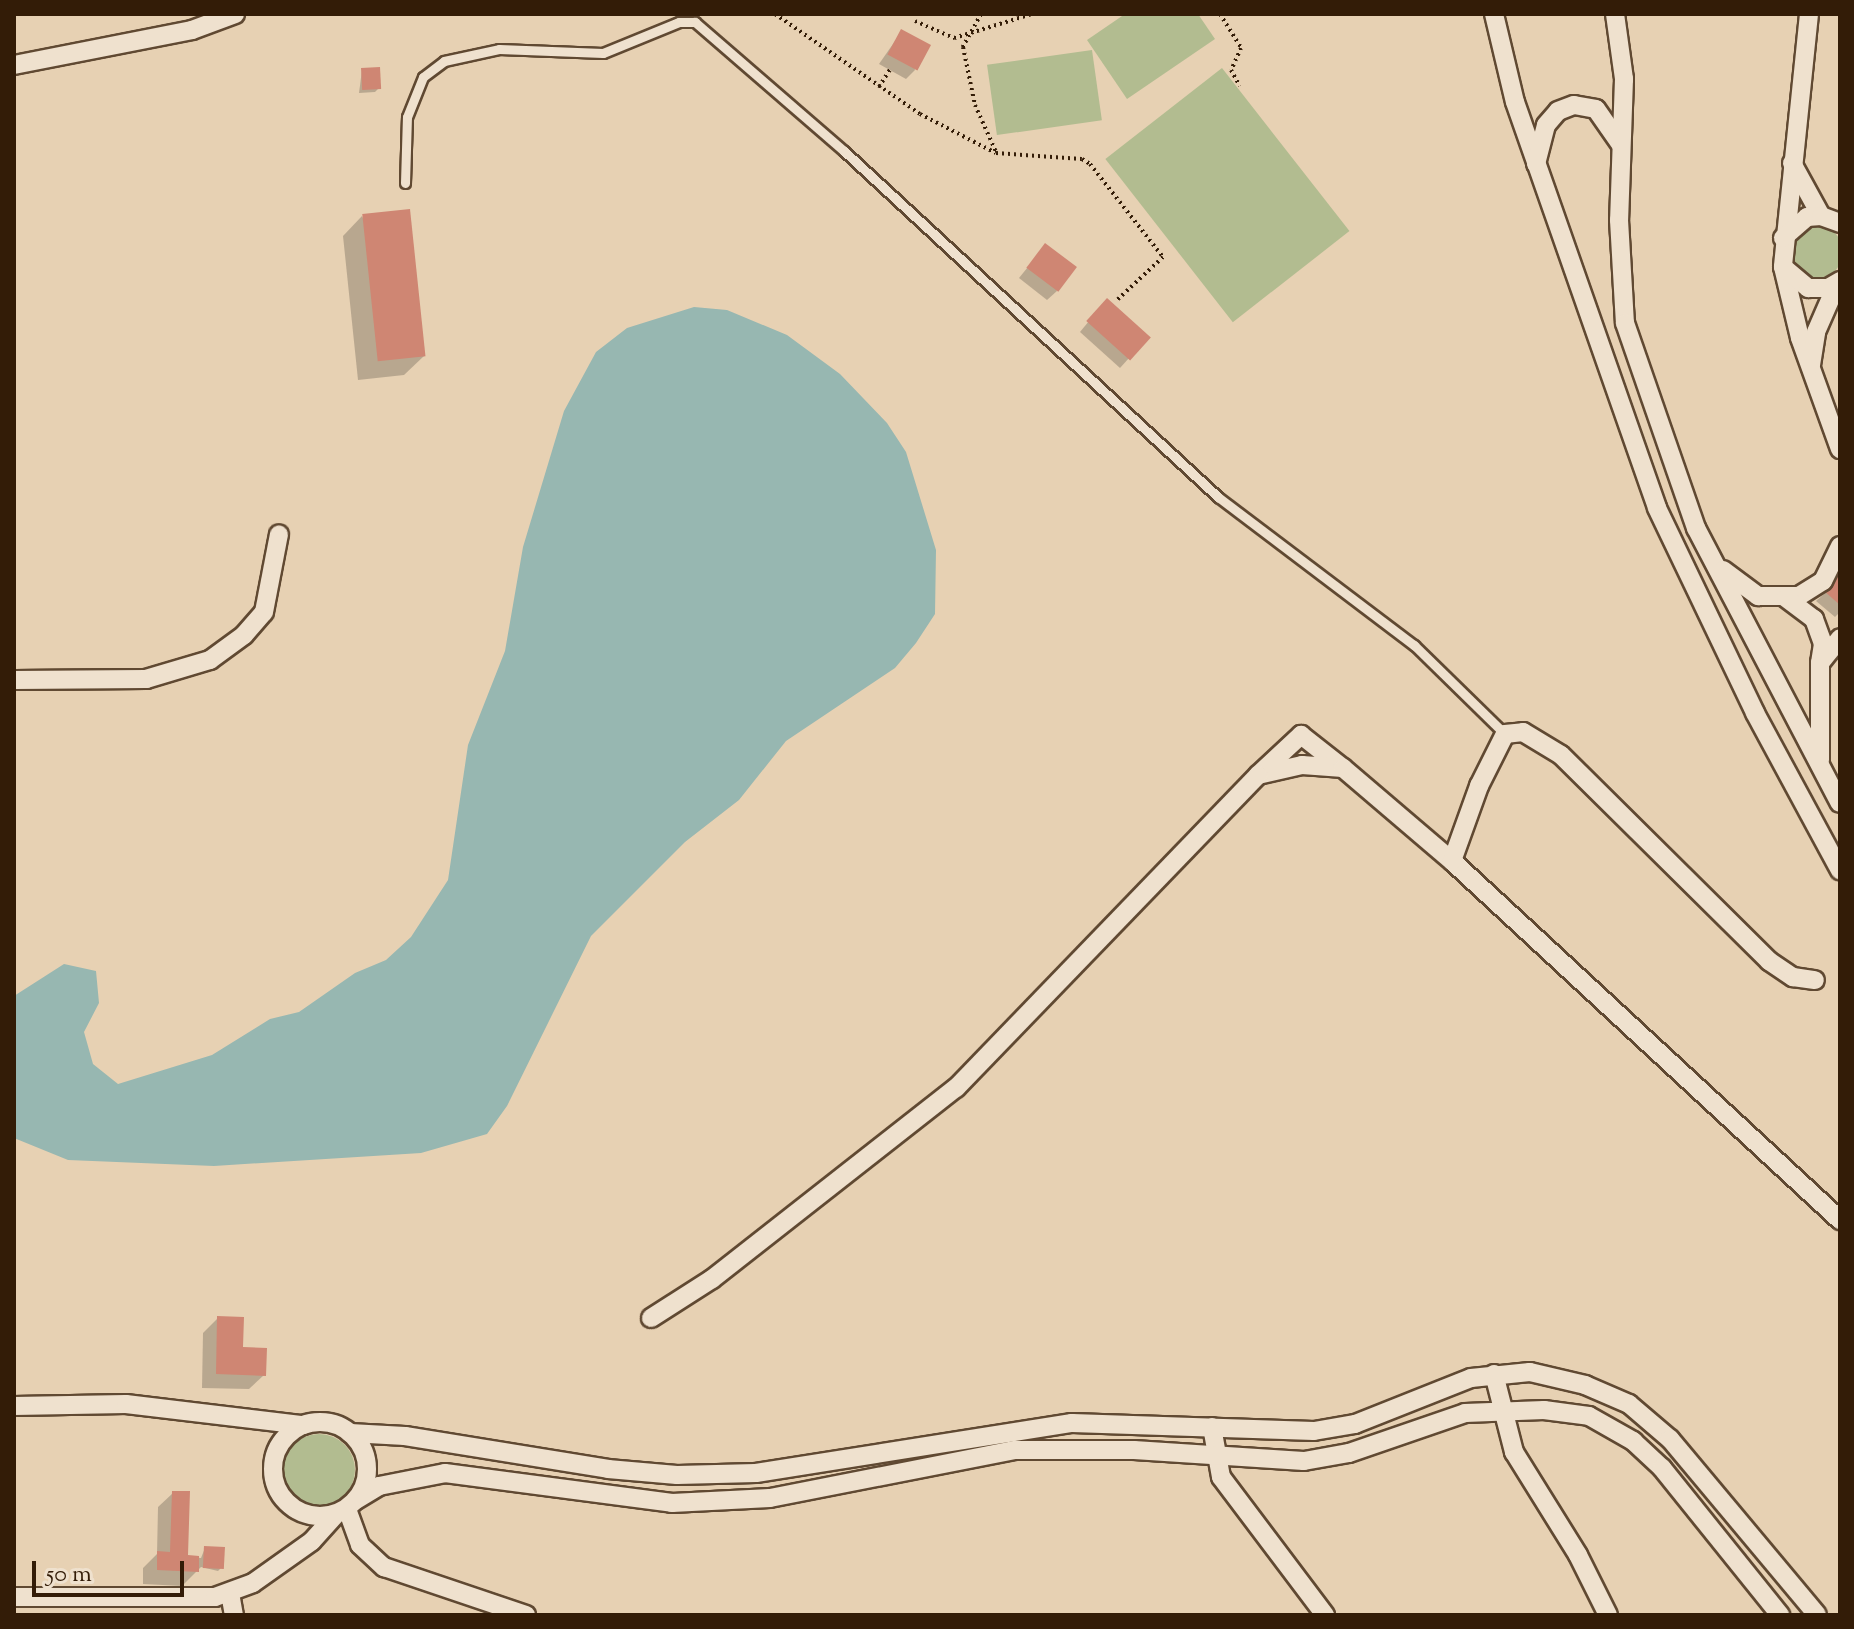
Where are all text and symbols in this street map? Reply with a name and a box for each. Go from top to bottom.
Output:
scale bar [36,1545,188,1595]
text: 50 m [46,1558,92,1592]

